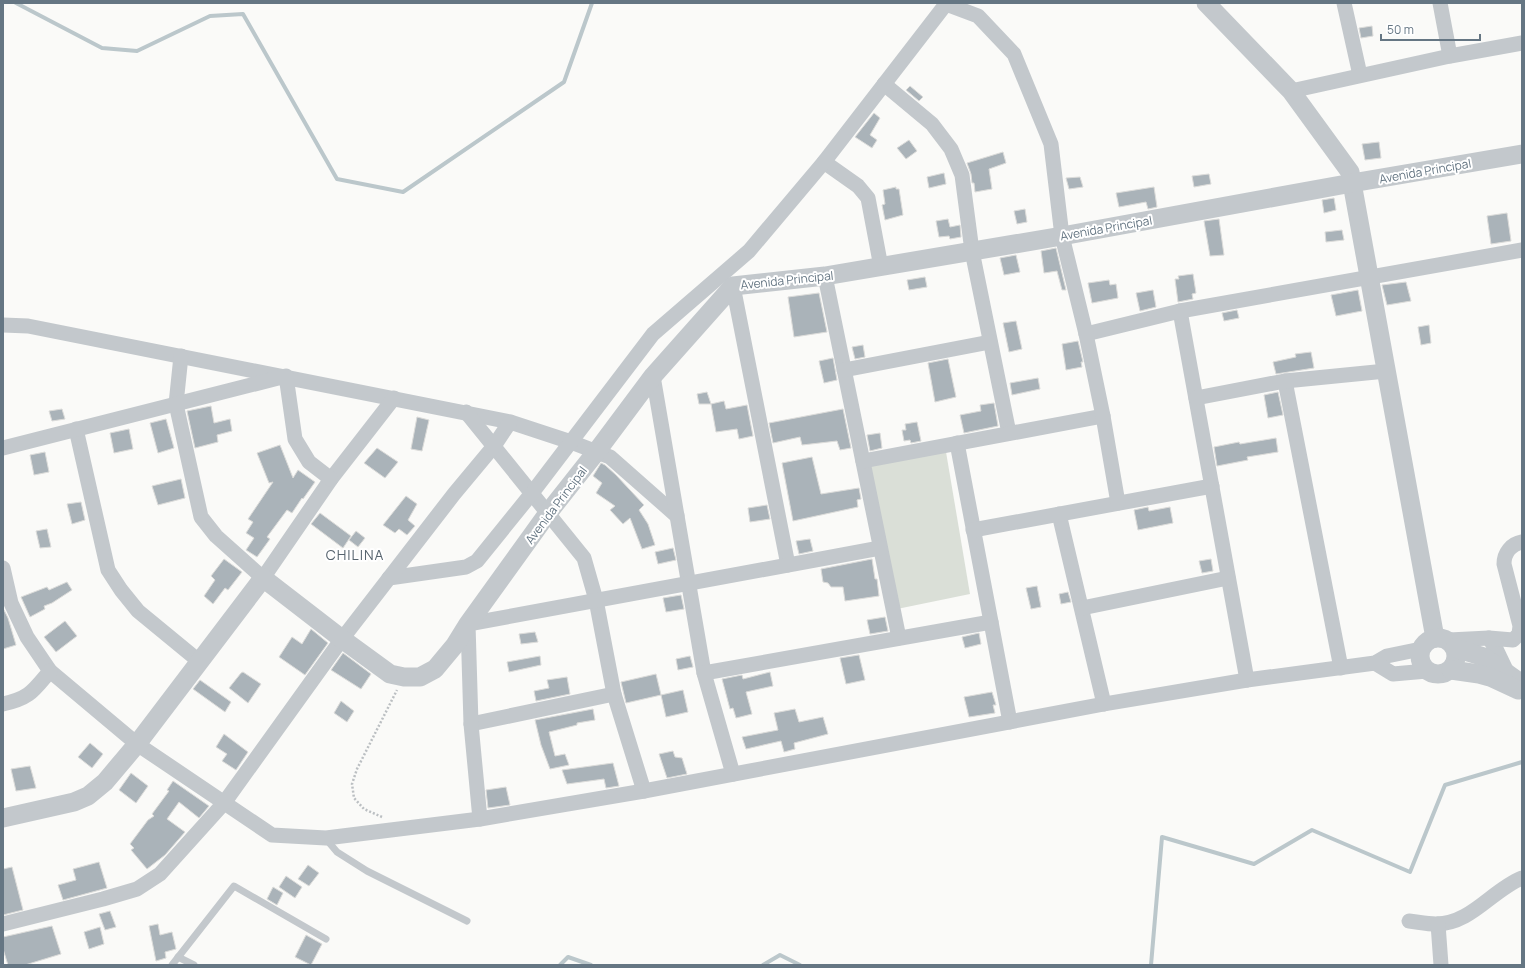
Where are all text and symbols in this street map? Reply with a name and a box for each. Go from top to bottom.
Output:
scale bar [1381,16,1480,42]
text: 50 m [1387,21,1414,38]
street label: Avenida Principal [1378,155,1472,187]
street label: Avenida Principal [1059,212,1153,244]
street label: Avenida Principal [740,267,834,293]
street label: Avenida Principal [521,463,591,547]
district label: CHILINA [326,545,384,564]

